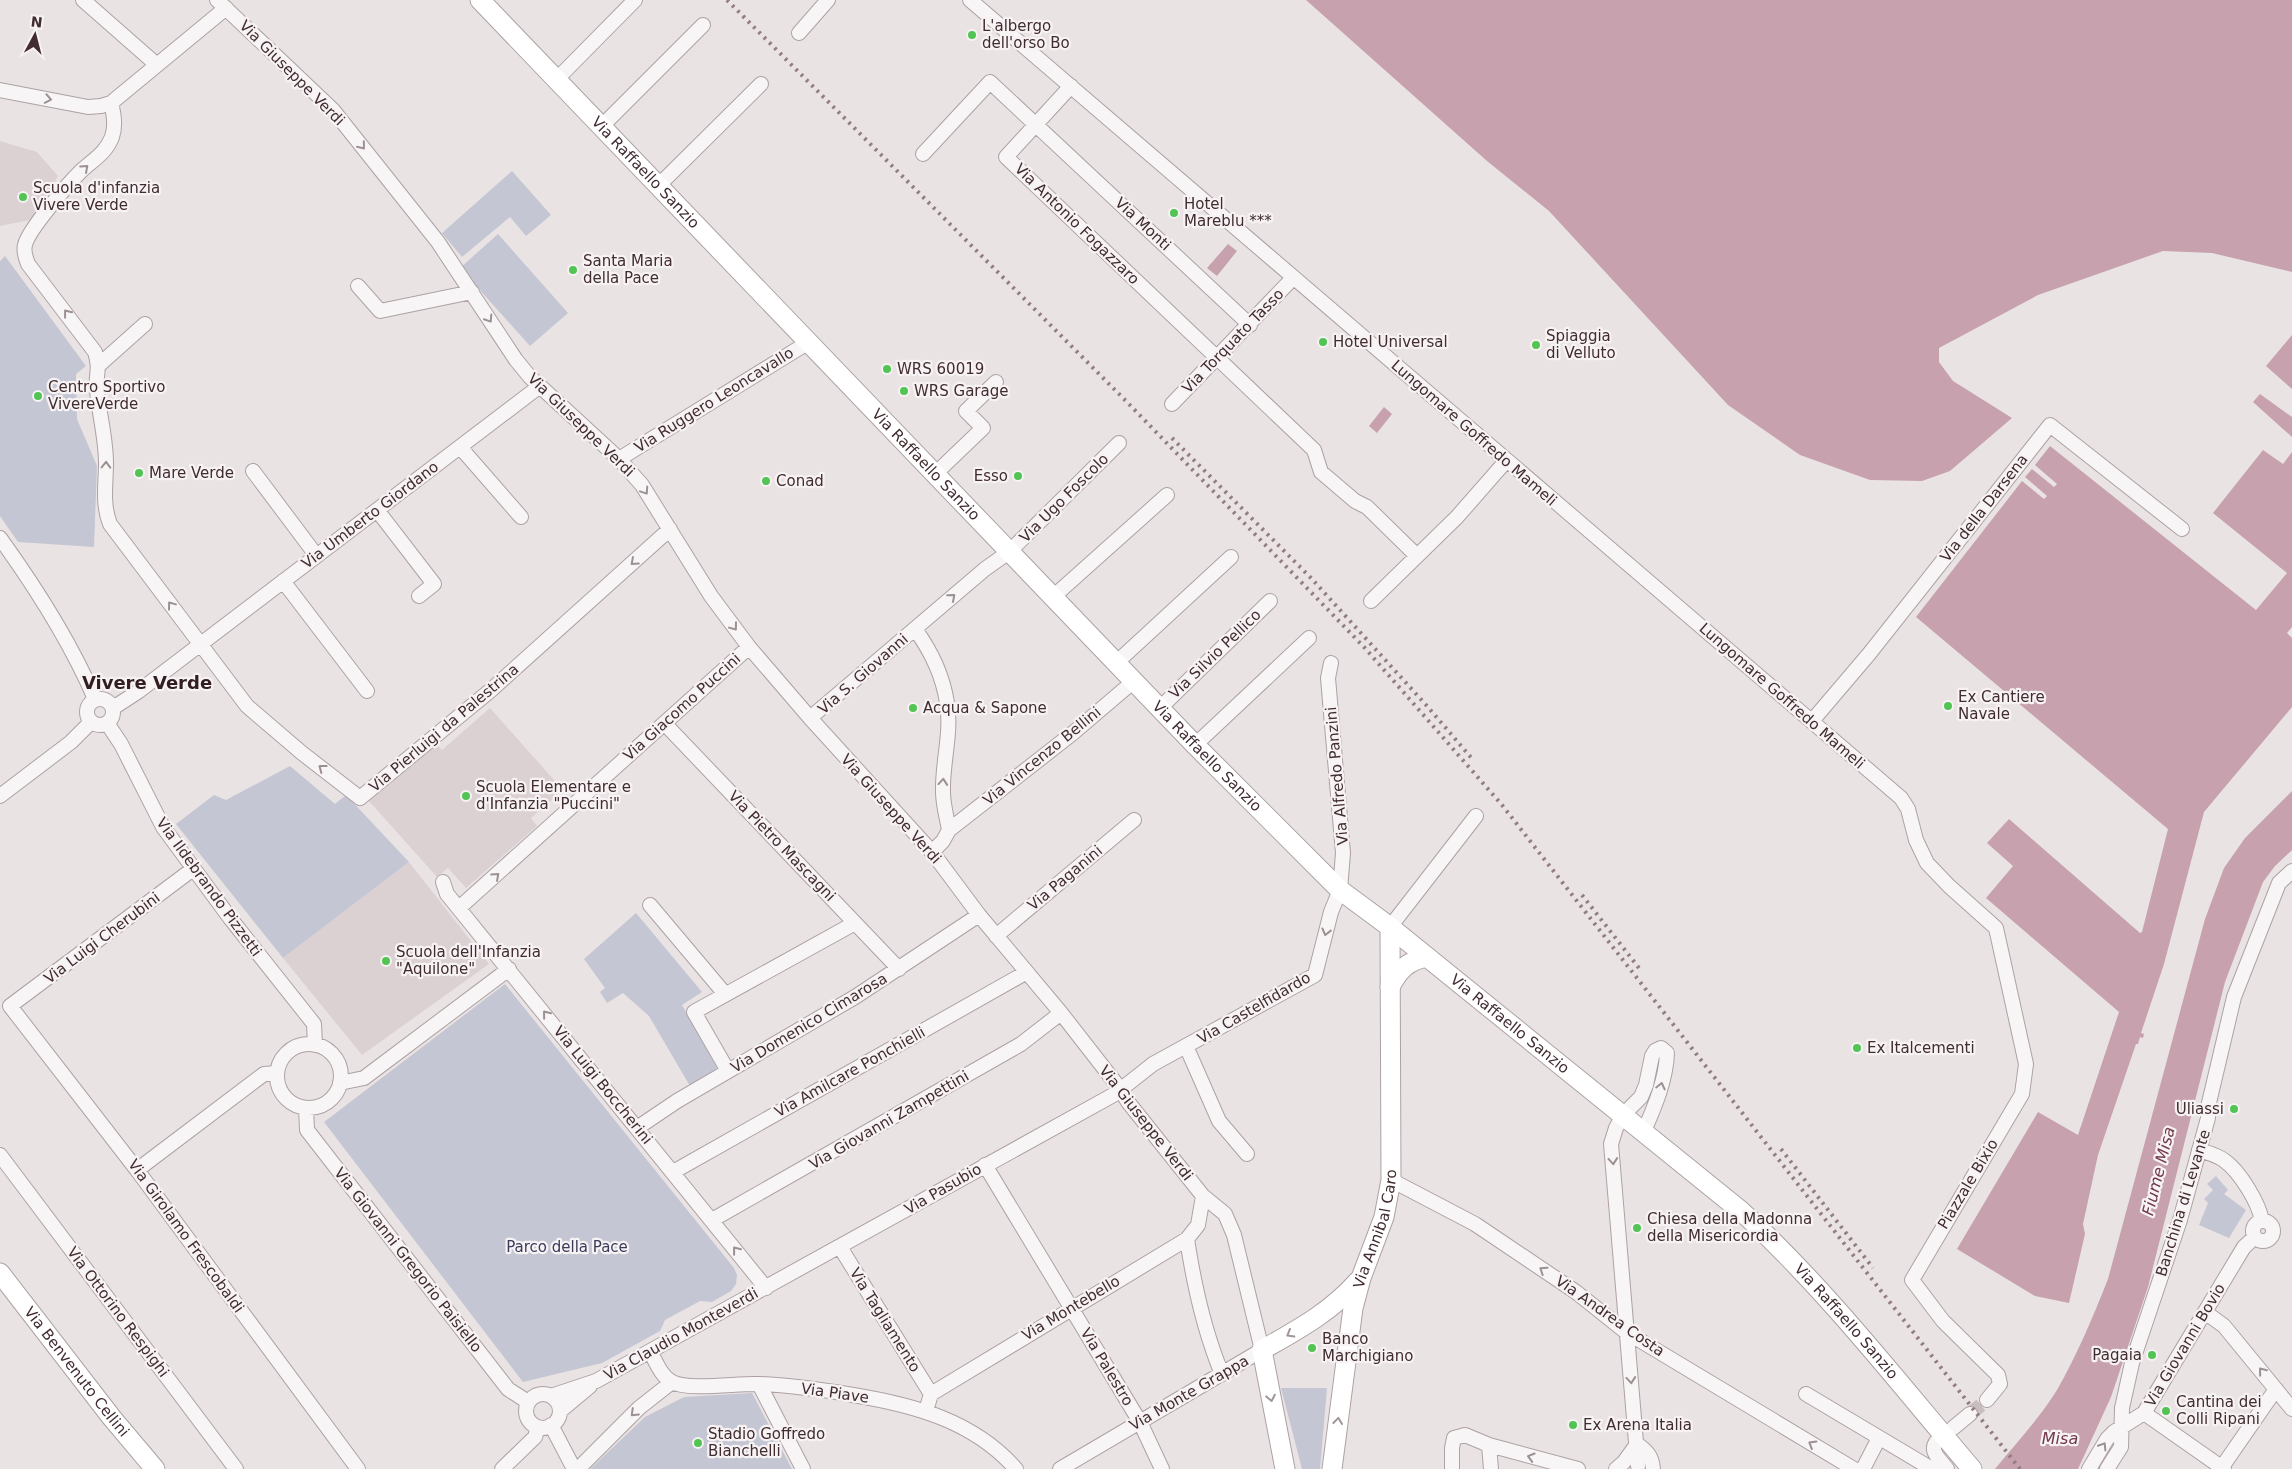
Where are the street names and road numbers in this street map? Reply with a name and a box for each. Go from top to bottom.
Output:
street label: Via Giuseppe Verdi [236,17,348,129]
street label: Via Raffaello Sanzio [588,113,703,232]
street label: Via Antonio Fogazzaro [1011,160,1143,288]
street label: Via Monti [1111,194,1175,254]
street label: Via Torquato Tasso [1178,285,1288,397]
street label: Via Ruggero Leoncavallo [631,344,797,456]
street label: Lungomare Goffredo Mameli [1388,356,1560,510]
street label: Via Giuseppe Verdi [524,369,638,481]
street label: Via Raffaello Sanzio [868,405,984,524]
street label: Via Ugo Foscolo [1016,450,1112,546]
street label: Via della Darsena [1936,451,2032,565]
street label: Via Umberto Giordano [298,458,442,572]
street label: Via Silvio Pellico [1165,606,1265,702]
street label: Lungomare Goffredo Mameli [1696,619,1868,773]
street label: Via S. Giovanni [814,630,912,718]
street label: Via Giacomo Puccini [620,650,744,764]
street label: Via Pierluigi da Palestrina [366,660,522,796]
street label: Via Raffaello Sanzio [1149,697,1265,815]
street label: Via Vincenzo Bellini [980,703,1104,809]
street label: Via Alfredo Panzini [1322,706,1352,846]
street label: Via Giuseppe Verdi [837,750,945,868]
street label: Via Pietro Mascagni [725,787,839,905]
street label: Via Ildebrando Pizzetti [153,814,265,960]
street label: Via Paganini [1024,842,1106,914]
street label: Via Luigi Cherubini [40,889,164,987]
street label: Via Castelfidardo [1194,968,1314,1048]
street label: Via Domenico Cimarosa [728,969,890,1077]
street label: Via Raffaello Sanzio [1447,970,1573,1077]
street label: Via Luigi Boccherini [550,1022,656,1148]
street label: Via Amilcare Ponchielli [772,1023,928,1121]
street label: Via Giuseppe Verdi [1095,1062,1197,1184]
street label: Via Giovanni Zampettini [806,1067,972,1173]
street label: Banchina di Levante [2152,1127,2214,1279]
street label: Piazzale Bixio [1934,1136,2002,1232]
street label: Via Girolamo Frescobaldi [124,1156,248,1316]
street label: Via Pasubio [901,1160,985,1218]
street label: Via Giovanni Gregorio Paisiello [330,1164,486,1356]
street label: Via Annibal Caro [1350,1169,1400,1290]
street label: Via Ottorino Respighi [63,1243,173,1381]
street label: Via Raffaello Sanzio [1791,1260,1902,1383]
street label: Via Tagliamento [846,1265,924,1375]
street label: Via Montebello [1019,1272,1123,1344]
street label: Via Andrea Costa [1552,1272,1668,1360]
street label: Via Giovanni Bovio [2141,1280,2229,1410]
street label: Via Claudio Monteverdi [601,1284,761,1384]
street label: Via Benvenuto Cellini [20,1303,133,1440]
street label: Via Palestro [1077,1325,1137,1409]
street label: Via Monte Grappa [1126,1352,1252,1434]
street label: Via Piave [800,1379,870,1407]

